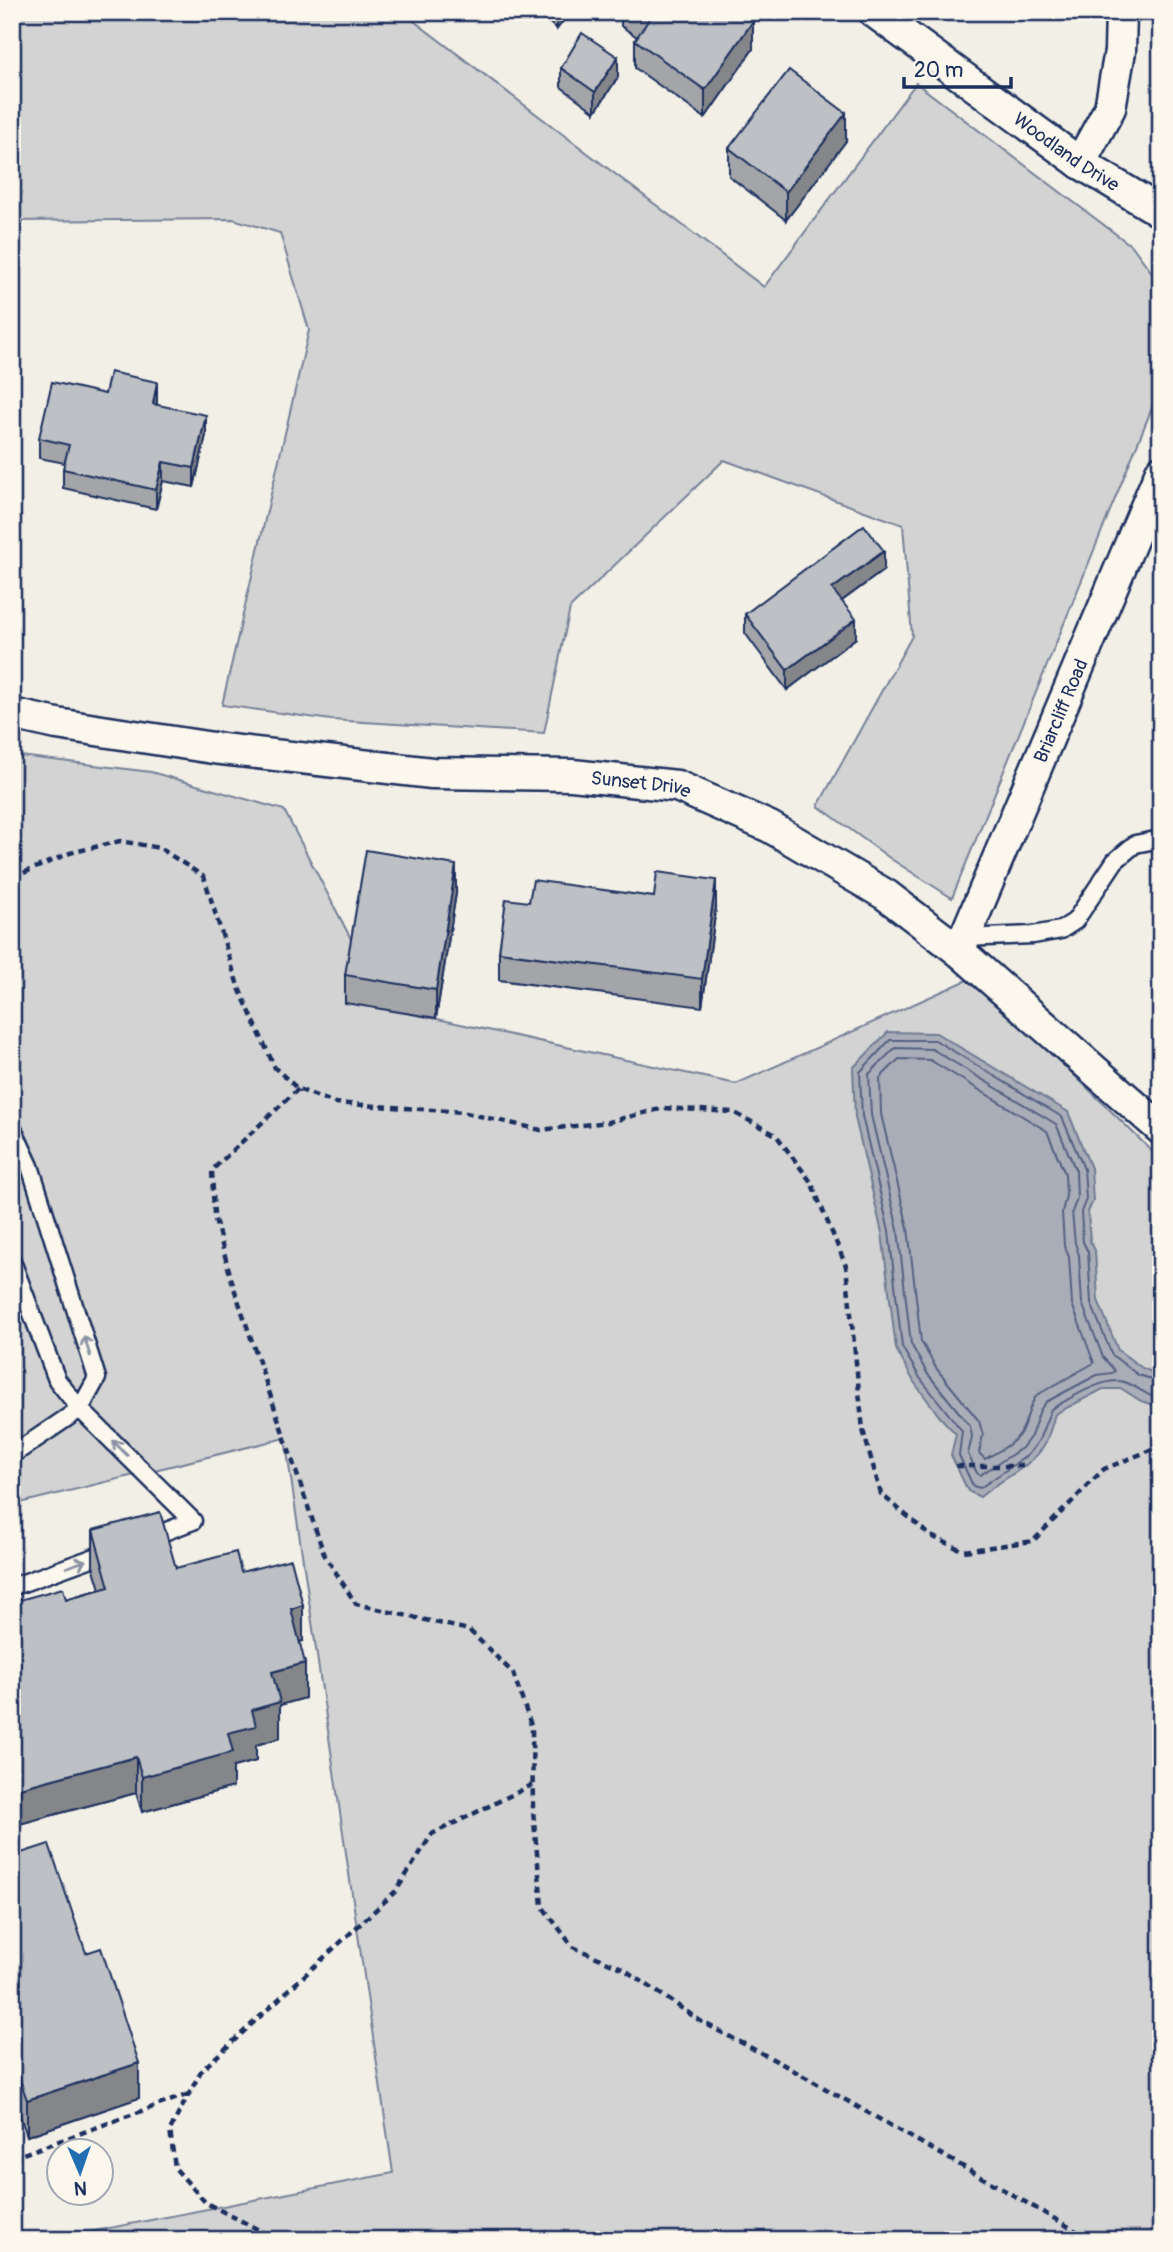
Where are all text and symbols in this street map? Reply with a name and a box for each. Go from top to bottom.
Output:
scale bar [904,46,1010,90]
text: 20 m [914,57,963,84]
street label: Woodland Drive [1008,107,1124,197]
street label: Briarcliff Road [1029,655,1094,766]
street label: Sunset Drive [590,766,695,804]
one-way arrow [80,1336,93,1358]
one-way arrow [112,1440,129,1457]
one-way arrow [65,1556,87,1569]
north arrow [46,2136,116,2206]
text: N [74,2176,87,2200]

